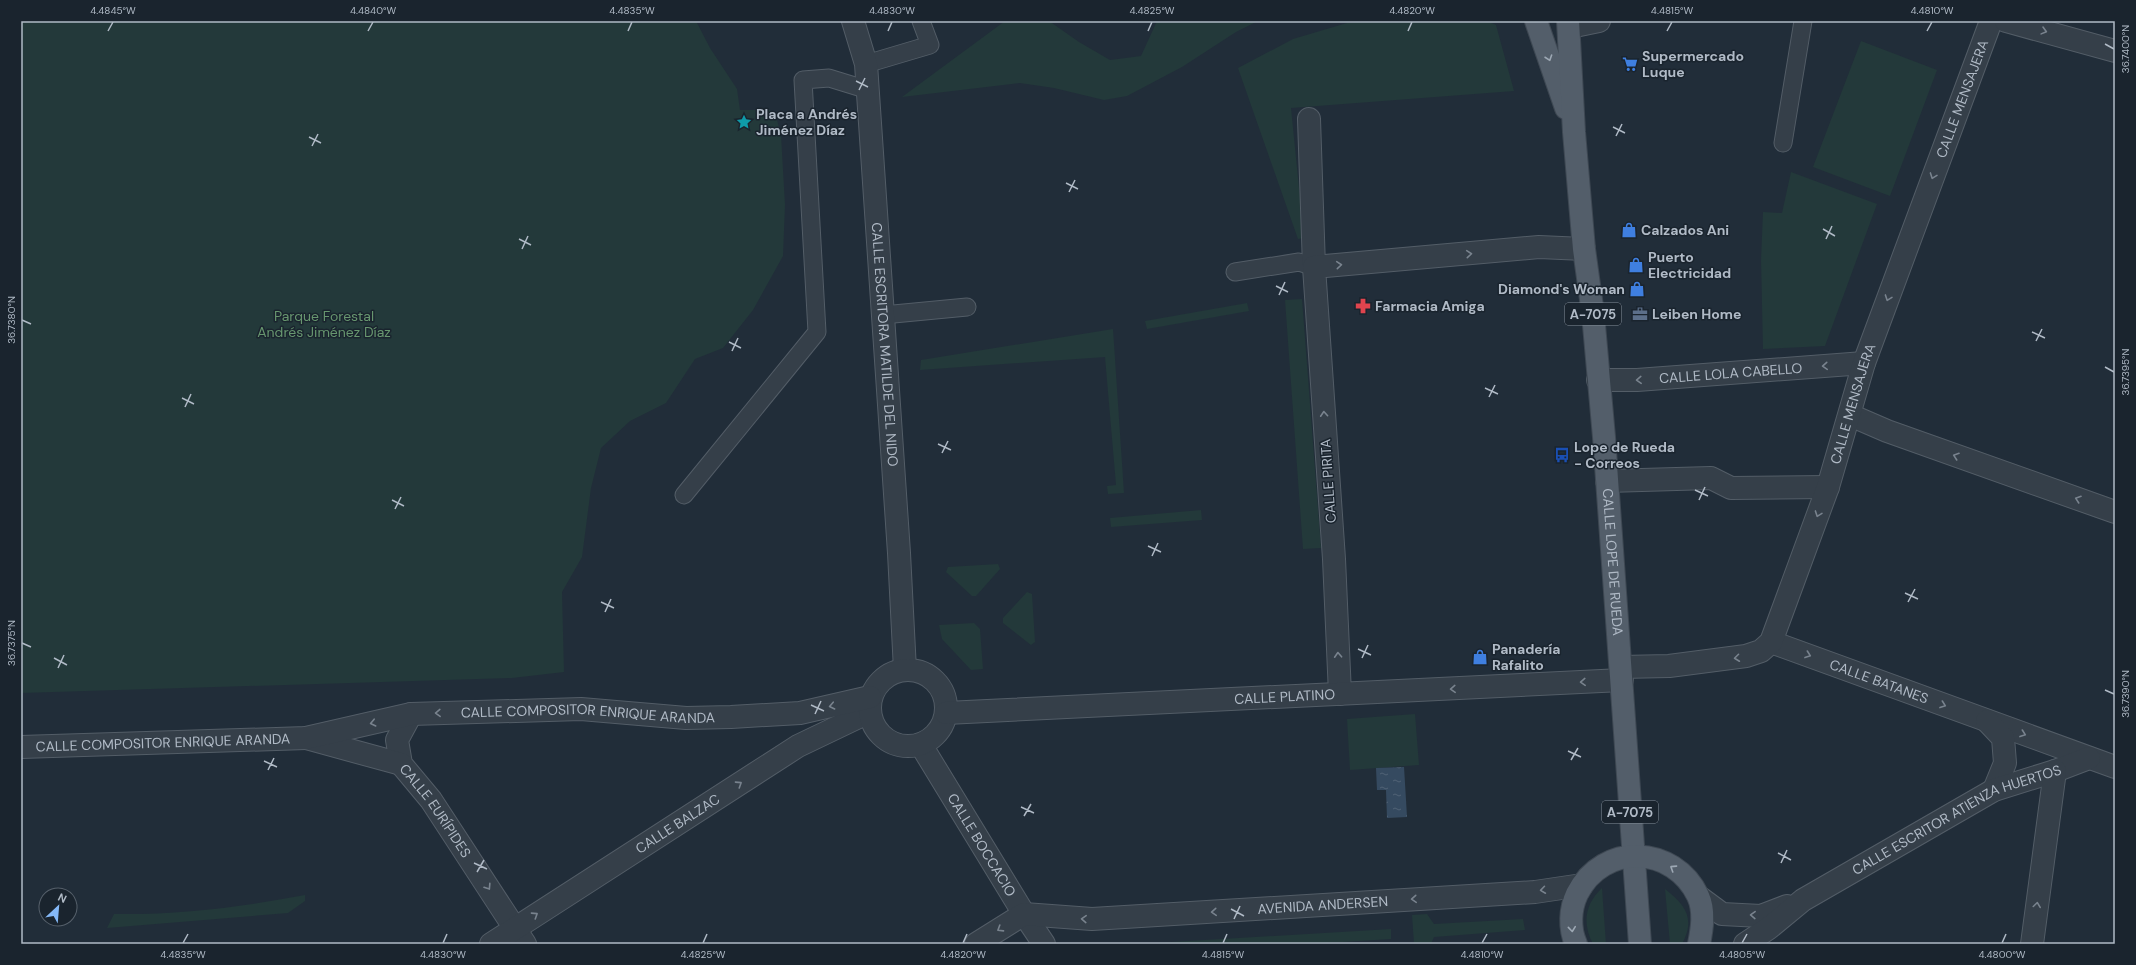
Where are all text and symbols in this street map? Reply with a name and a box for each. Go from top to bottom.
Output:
text: 4.4845°W [90,4,136,17]
text: 4.4840°W [350,4,396,17]
text: 4.4835°W [609,4,655,17]
text: 4.4830°W [869,4,915,17]
text: 4.4825°W [1130,4,1175,17]
text: 4.4820°W [1389,4,1435,17]
text: 4.4815°W [1651,4,1693,17]
text: 4.4810°W [1910,4,1954,17]
text: 36.7400°N [2119,25,2132,73]
one-way arrow [2040,26,2047,35]
street label: CALLE MENSAJERA [1932,37,1992,161]
place label: Supermercado Luque [1642,47,1744,81]
one-way arrow [1544,54,1552,61]
supermarket icon: Supermercado Luque [1621,55,1639,73]
place label: Placa a Andrés Jiménez Díaz [756,105,857,139]
place icon: Placa a Andrés Jiménez Díaz [735,113,753,131]
one-way arrow [1930,172,1938,179]
shop icon: Calzados Ani [1620,221,1638,239]
place label: Calzados Ani [1641,221,1729,239]
street label: CALLE ESCRITORA MATILDE DEL NIDO [868,222,902,467]
place label: Puerto Electricidad [1648,248,1731,282]
one-way arrow [1466,249,1472,258]
shop icon: Puerto Electricidad [1627,256,1645,274]
one-way arrow [1336,261,1342,270]
place label: Diamond's Woman [1498,280,1625,298]
shop icon: Diamond's Woman [1628,280,1646,298]
one-way arrow [1885,294,1893,301]
text: 36.7380°N [5,296,18,344]
pharmacy icon: Farmacia Amiga [1354,297,1372,315]
place label: Farmacia Amiga [1375,297,1485,315]
road number: A-7075 [1565,303,1621,325]
office icon: Leiben Home [1631,305,1649,323]
place label: Leiben Home [1652,305,1741,323]
park label: Parque Forestal Andrés Jiménez Díaz [257,307,391,341]
street label: CALLE MENSAJERA [1826,341,1879,466]
text: 36.7395°N [2119,348,2132,395]
street label: CALLE LOLA CABELLO [1659,359,1803,387]
one-way arrow [1822,362,1828,371]
one-way arrow [1636,375,1642,384]
one-way arrow [1319,411,1328,417]
street label: CALLE PIRITA [1316,438,1340,524]
place label: Lope de Rueda - Correos [1574,438,1675,472]
bus stop icon: Lope de Rueda - Correos [1553,446,1571,464]
one-way arrow [1952,452,1959,460]
street label: CALLE LOPE DE RUEDA [1599,488,1627,636]
one-way arrow [2075,495,2082,504]
one-way arrow [1815,511,1823,518]
text: 36.7375°N [5,620,18,666]
place label: Panadería Rafalito [1492,640,1560,674]
shop icon: Panadería Rafalito [1471,648,1489,666]
one-way arrow [1804,650,1811,659]
one-way arrow [1334,652,1342,658]
one-way arrow [1734,653,1740,662]
street label: CALLE BATANES [1827,655,1931,707]
text: 36.7390°N [2119,670,2132,718]
one-way arrow [1580,678,1586,687]
one-way arrow [1450,684,1456,693]
street label: CALLE PLATINO [1234,685,1336,708]
street label: CALLE COMPOSITOR ENRIQUE ARANDA [461,700,715,727]
one-way arrow [1939,700,1946,708]
one-way arrow [829,701,836,709]
one-way arrow [435,709,441,717]
one-way arrow [370,718,376,726]
street label: CALLE COMPOSITOR ENRIQUE ARANDA [35,730,290,756]
one-way arrow [2020,730,2027,738]
street label: CALLE EURÍPIDES [396,760,475,861]
street label: CALLE ESCRITOR ATIENZA HUERTOS [1849,760,2064,879]
one-way arrow [734,782,741,789]
street label: CALLE BALZAC [632,790,723,857]
street label: CALLE BOCCACIO [944,790,1020,900]
road number: A-7075 [1602,801,1658,823]
one-way arrow [1671,866,1678,873]
one-way arrow [483,883,491,890]
one-way arrow [1540,885,1546,894]
north arrow [38,887,78,927]
text: N [56,890,69,906]
street label: AVENIDA ANDERSEN [1257,892,1389,918]
one-way arrow [1411,895,1417,904]
one-way arrow [2032,902,2041,908]
one-way arrow [1211,907,1217,916]
one-way arrow [1750,911,1756,920]
one-way arrow [531,912,538,920]
one-way arrow [1081,915,1087,923]
one-way arrow [997,924,1004,932]
one-way arrow [1567,926,1576,932]
text: 4.4835°W [160,948,206,961]
text: 4.4830°W [420,948,466,961]
text: 4.4825°W [681,948,726,961]
text: 4.4820°W [940,948,986,961]
text: 4.4815°W [1202,948,1244,961]
text: 4.4810°W [1460,948,1504,961]
text: 4.4805°W [1719,948,1765,961]
text: 4.4800°W [1979,948,2026,961]

